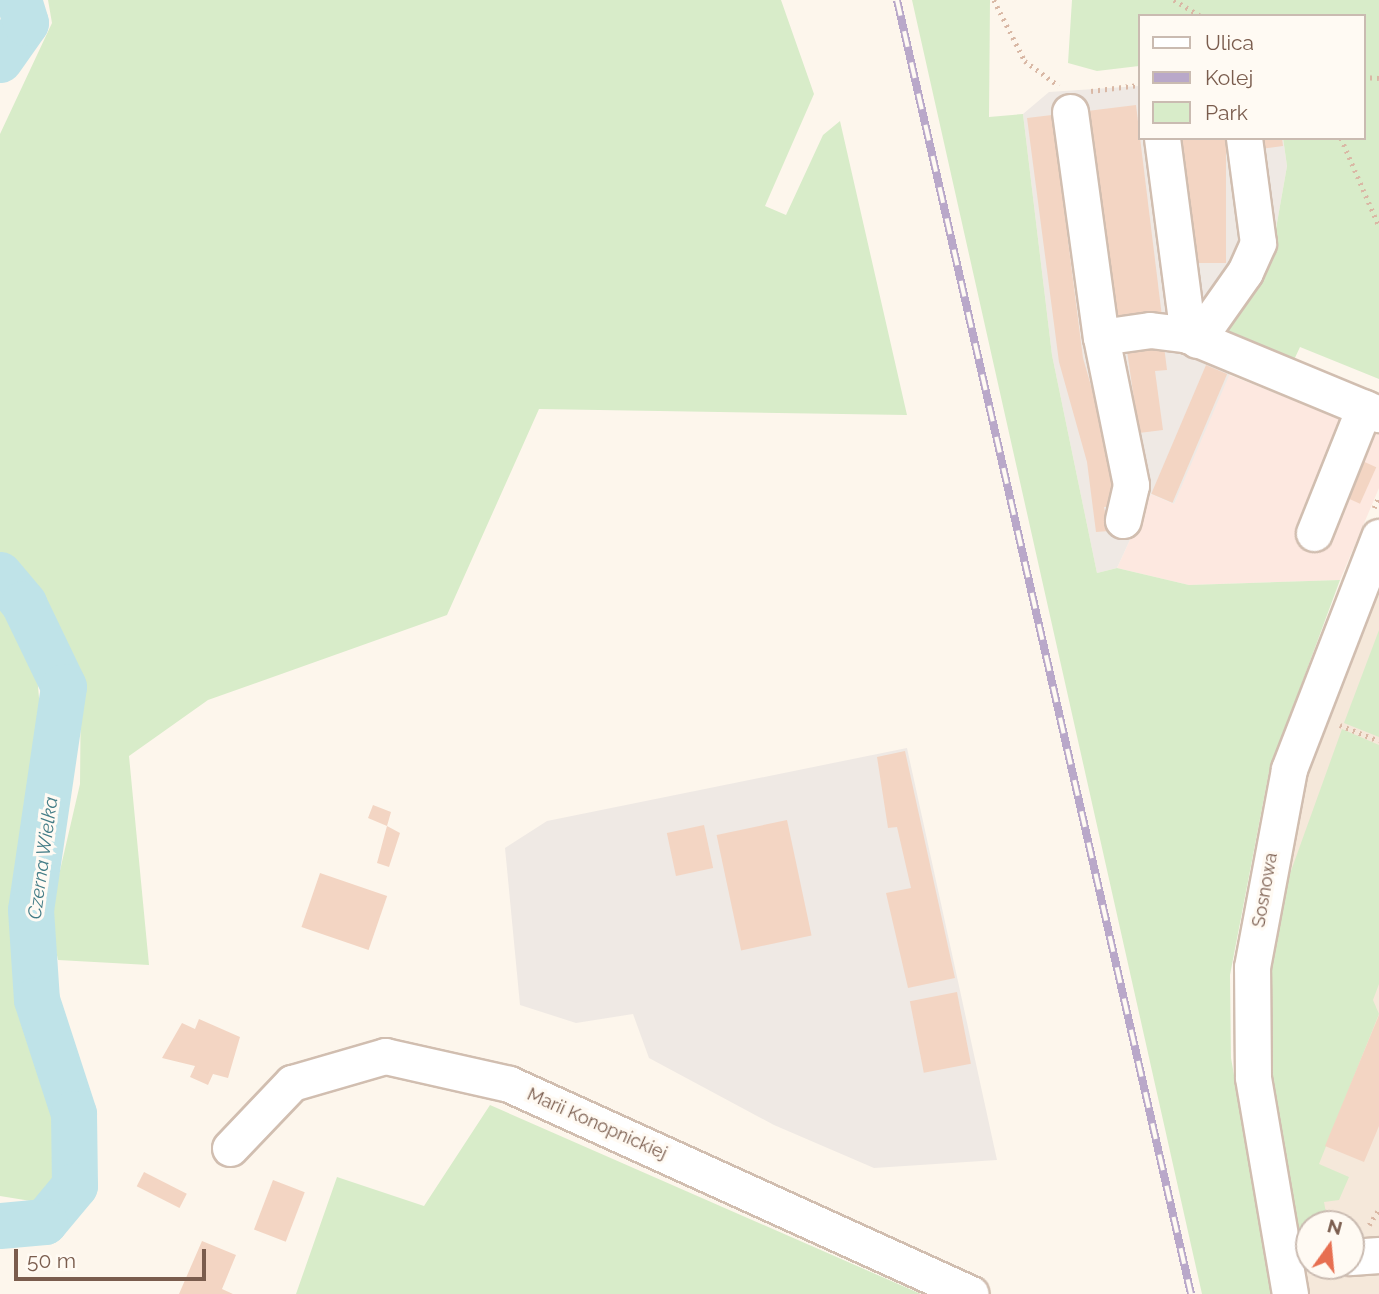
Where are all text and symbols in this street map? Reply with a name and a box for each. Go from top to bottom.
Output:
legend [1138,14,1365,140]
text: Ulica [1205,30,1254,55]
text: Kolej [1205,65,1253,90]
text: Park [1205,100,1248,125]
water label: Czerna Wielka [23,795,63,921]
street label: Sosnowa [1248,851,1282,929]
street label: Marii Konopnickiej [524,1083,670,1165]
north arrow [1295,1210,1365,1280]
text: N [1325,1214,1345,1239]
scale bar [18,1234,210,1278]
text: 50 m [27,1248,76,1273]

